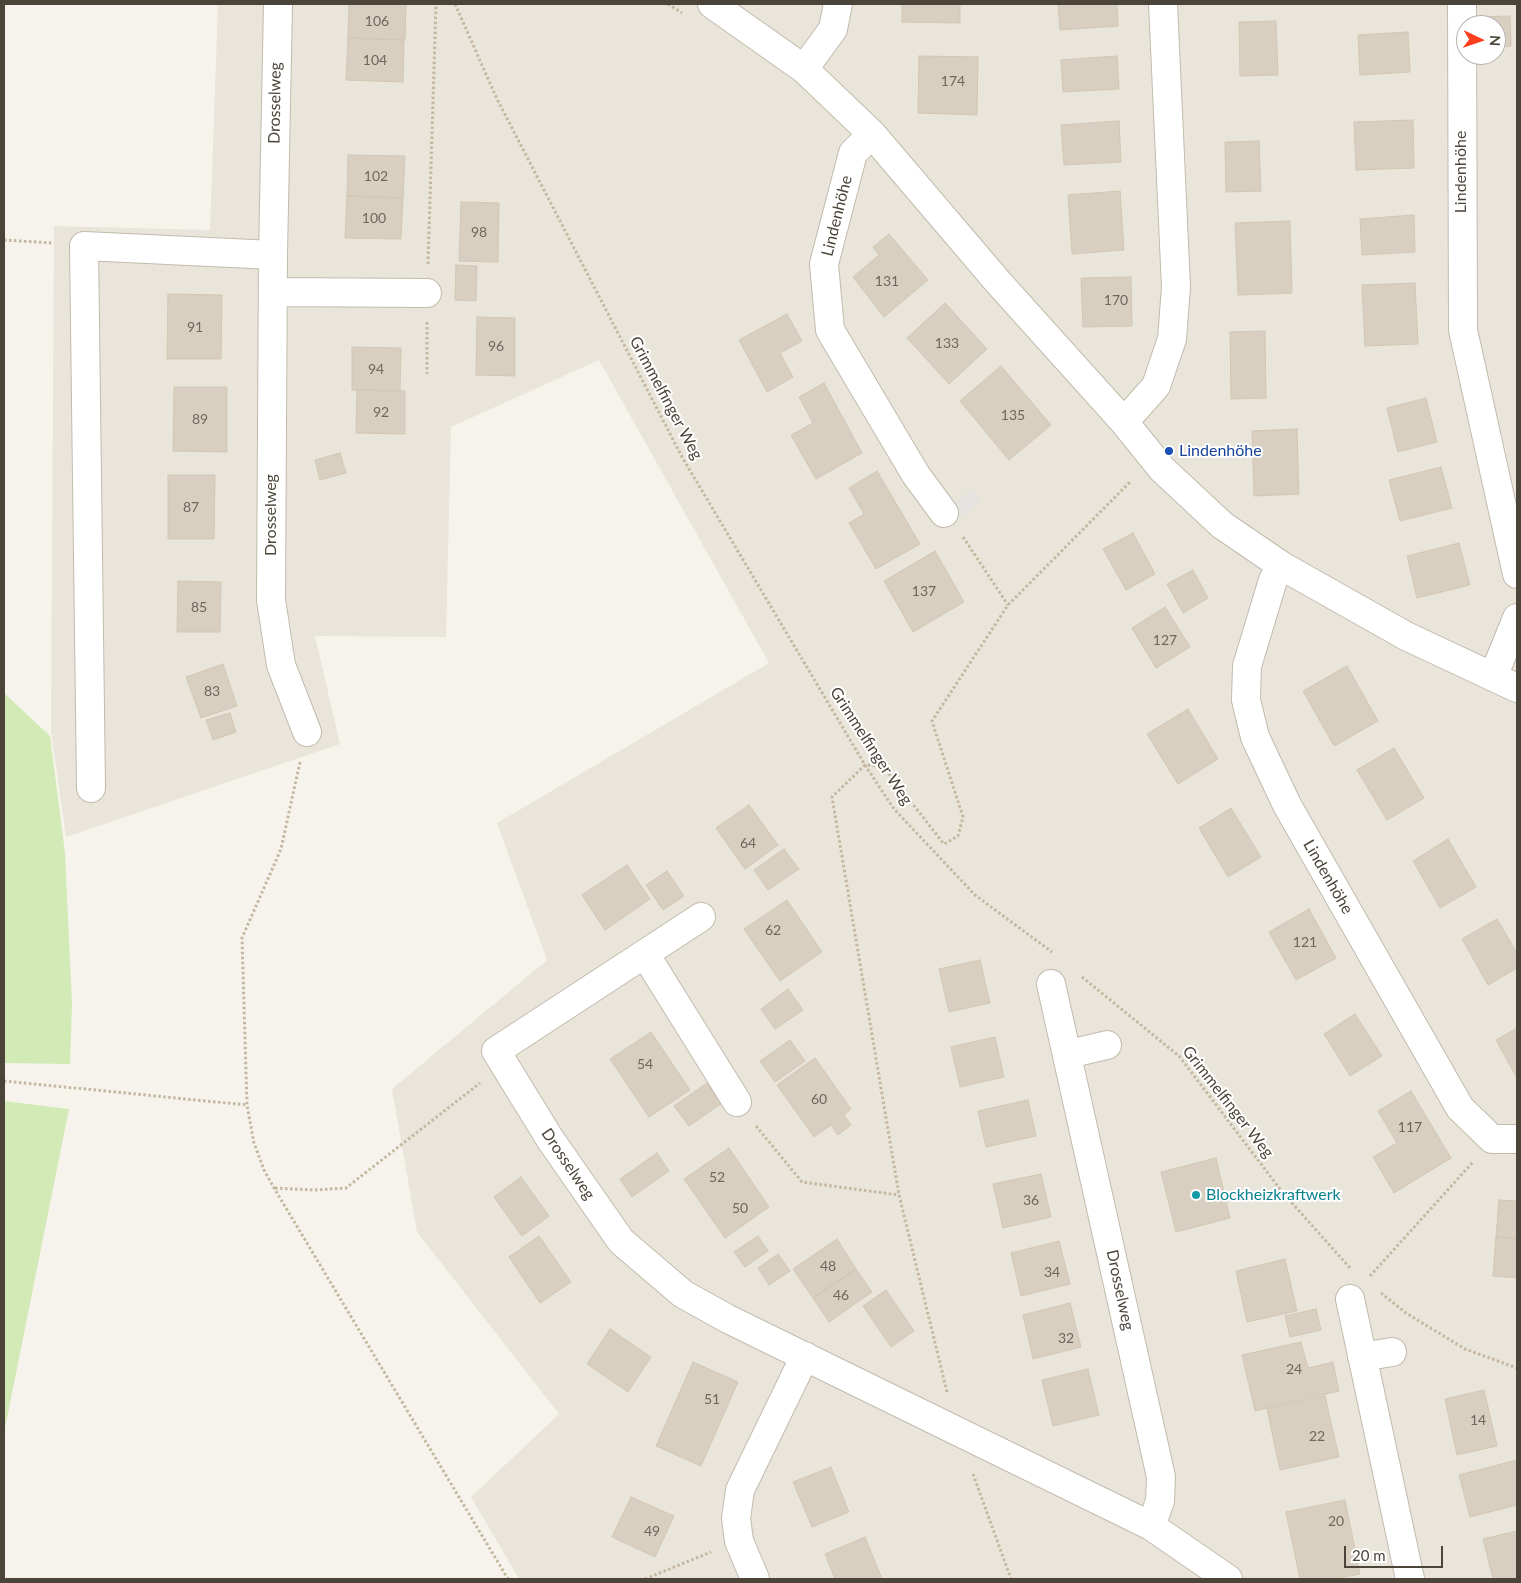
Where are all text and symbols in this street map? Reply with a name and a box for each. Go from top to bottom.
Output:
house number: 106 [365,13,389,29]
north arrow [1456,15,1506,65]
text: N [1487,35,1504,47]
house number: 104 [363,52,387,68]
street label: Drosselweg [265,62,285,144]
house number: 174 [941,73,965,89]
street label: Lindenhöhe [1451,131,1471,213]
house number: 102 [364,168,388,184]
street label: Lindenhöhe [818,174,856,258]
house number: 100 [362,210,386,226]
house number: 98 [471,224,487,240]
house number: 131 [875,273,899,289]
house number: 170 [1104,292,1128,308]
house number: 91 [187,319,203,335]
street label: Grimmelfinger Weg [625,333,707,463]
house number: 133 [935,335,959,351]
house number: 96 [488,338,504,354]
house number: 94 [368,361,384,377]
house number: 92 [373,404,389,420]
house number: 135 [1001,407,1025,423]
house number: 89 [192,411,208,427]
place label: Lindenhöhe [1179,441,1262,461]
marker: Lindenhöhe [1163,445,1175,457]
street label: Drosselweg [261,474,281,556]
house number: 87 [183,499,199,515]
house number: 137 [912,583,936,599]
house number: 85 [191,599,207,615]
house number: 127 [1153,632,1177,648]
house number: 83 [204,683,220,699]
street label: Grimmelfinger Weg [826,683,916,809]
house number: 64 [740,835,756,851]
street label: Lindenhöhe [1299,836,1357,918]
house number: 62 [765,922,781,938]
house number: 121 [1293,934,1317,950]
street label: Grimmelfinger Weg [1178,1042,1278,1162]
house number: 54 [637,1056,653,1072]
house number: 60 [811,1091,827,1107]
house number: 117 [1398,1119,1422,1135]
street label: Drosselweg [537,1125,599,1203]
house number: 52 [709,1169,725,1185]
place label: Blockheizkraftwerk [1206,1185,1341,1205]
marker: Blockheizkraftwerk [1190,1189,1202,1201]
house number: 36 [1023,1192,1039,1208]
house number: 50 [732,1200,748,1216]
street label: Drosselweg [1102,1248,1138,1332]
house number: 48 [820,1258,836,1274]
house number: 34 [1044,1264,1060,1280]
house number: 46 [833,1287,849,1303]
house number: 32 [1058,1330,1074,1346]
house number: 24 [1286,1361,1302,1377]
house number: 51 [704,1391,720,1407]
house number: 14 [1470,1412,1486,1428]
house number: 22 [1309,1428,1325,1444]
house number: 20 [1328,1513,1344,1529]
house number: 49 [644,1523,660,1539]
scale bar [1346,1536,1445,1568]
text: 20 m [1352,1546,1386,1564]

